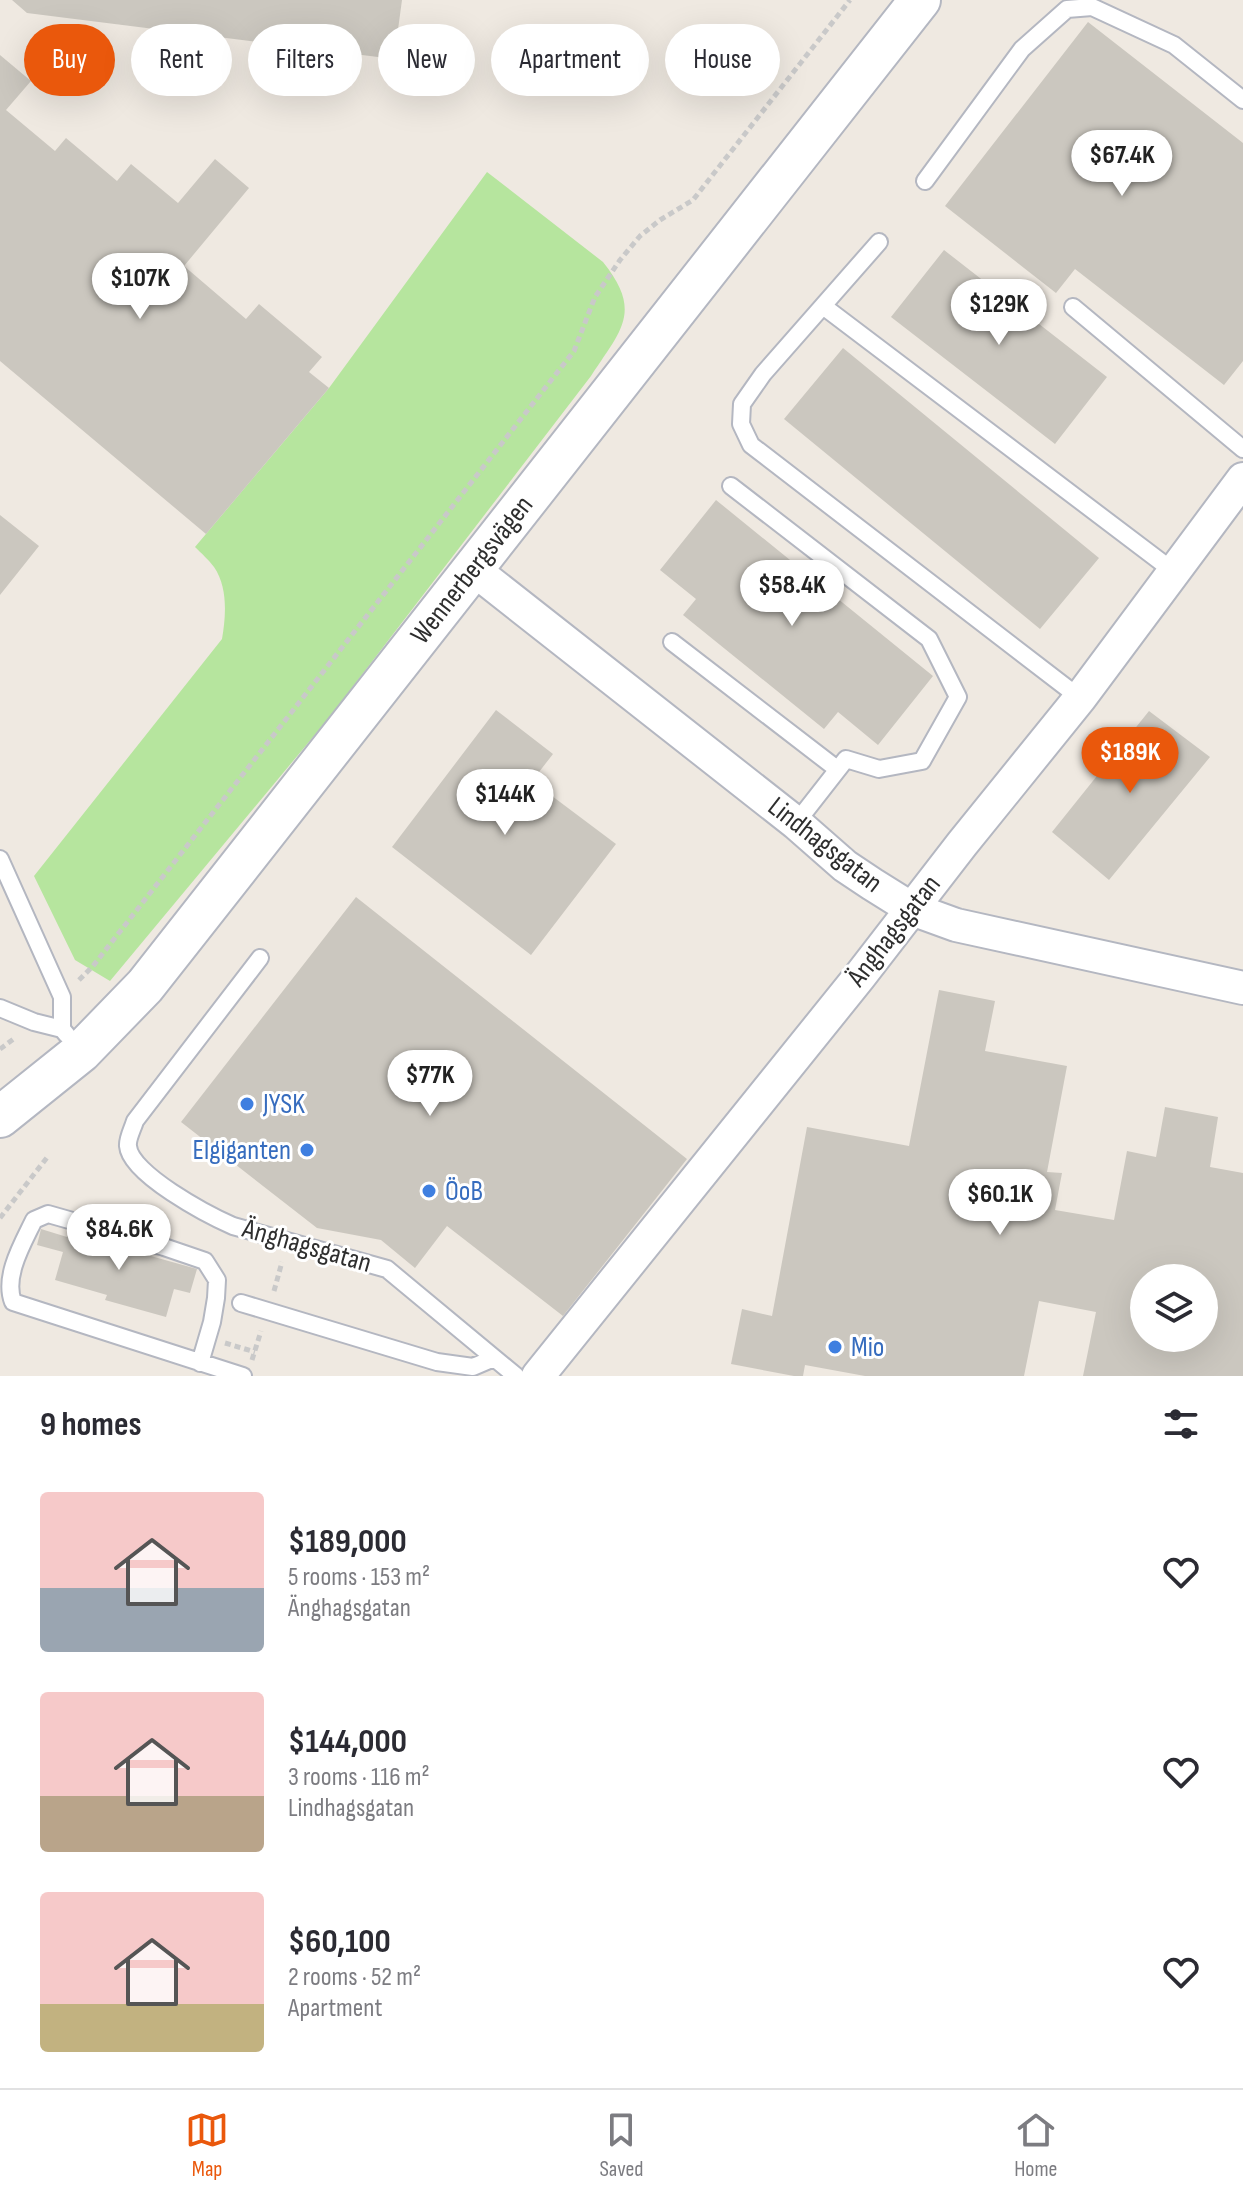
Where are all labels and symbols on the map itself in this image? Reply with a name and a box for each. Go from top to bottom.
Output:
pin: $67.4K [1057,130,1187,198]
pin: $107K [84,253,196,321]
pin: $129K [943,279,1055,347]
street label: Wennerbergsvägen [404,489,540,651]
pin: $58.4K [727,560,857,628]
pin: $189K [1074,727,1186,795]
pin: $144K [449,769,561,837]
street label: Lindhagsgatan [761,790,889,900]
street label: Änghagsgatan [840,869,948,994]
pin: $77K [383,1050,477,1118]
place label: JYSK [262,1088,305,1121]
marker: JYSK [238,1095,256,1113]
place label: Elgiganten [193,1134,291,1167]
marker: Elgiganten [298,1141,316,1159]
pin: $60.1K [935,1169,1065,1237]
place label: ÖoB [445,1175,483,1208]
marker: ÖoB [420,1182,438,1200]
pin: $84.6K [54,1204,184,1272]
street label: Änghagsgatan [238,1212,375,1280]
place label: Mio [851,1331,884,1364]
marker: Mio [826,1338,844,1356]

